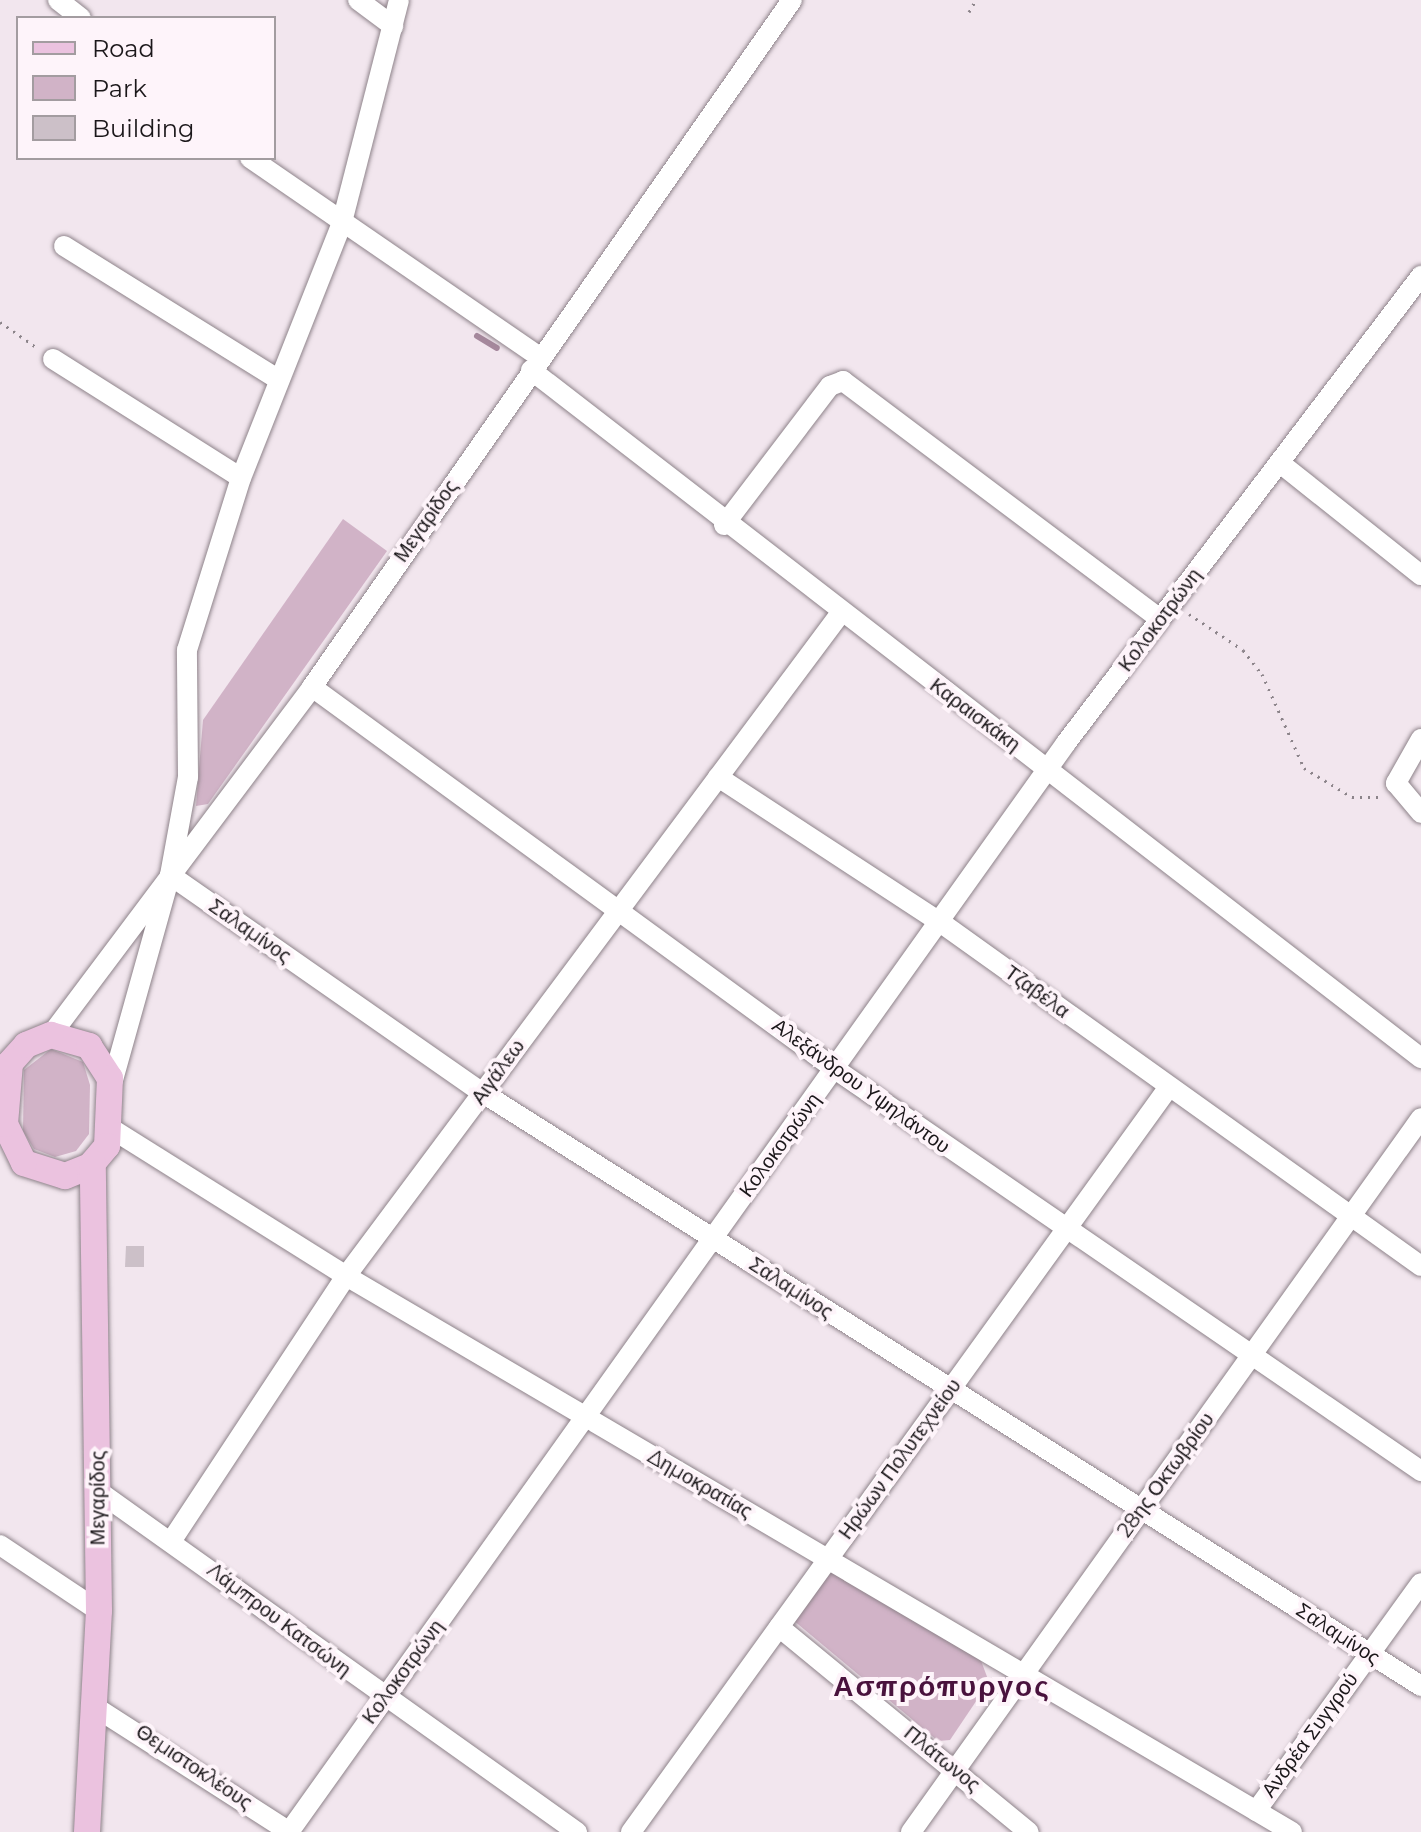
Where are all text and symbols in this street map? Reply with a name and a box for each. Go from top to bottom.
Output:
legend [16,16,276,160]
text: Road [92,34,155,63]
text: Park [92,74,147,103]
text: Building [92,114,195,143]
street label: Μεγαρίδος [389,475,463,567]
street label: Κολοκοτρώνη [1113,564,1207,676]
street label: Καραισκάκη [925,673,1025,757]
street label: Σαλαμίνος [204,894,296,968]
street label: Τζαβέλα [1000,961,1074,1023]
street label: Αλεξάνδρου Υψηλάντου [768,1013,954,1159]
street label: Αιγάλεω [466,1035,530,1109]
street label: Κολοκοτρώνη [734,1088,826,1202]
street label: Σαλαμίνος [745,1252,837,1324]
street label: Ηρώων Πολυτεχνείου [834,1374,966,1544]
street label: 28ης Οκτωβρίου [1113,1408,1219,1542]
street label: Δημοκρατίας [643,1444,757,1524]
street label: Μεγαρίδος [86,1451,110,1545]
street label: Λάμπρου Κατσώνη [202,1558,356,1682]
street label: Σαλαμίνος [1292,1598,1384,1670]
street label: Κολοκοτρώνη [357,1615,449,1729]
street label: Ανδρέα Συγγρού [1257,1668,1363,1802]
district label: Ασπρόπυργος [833,1669,1051,1703]
street label: Θεμιστοκλέους [131,1719,257,1815]
street label: Πλάτωνος [899,1721,985,1797]

